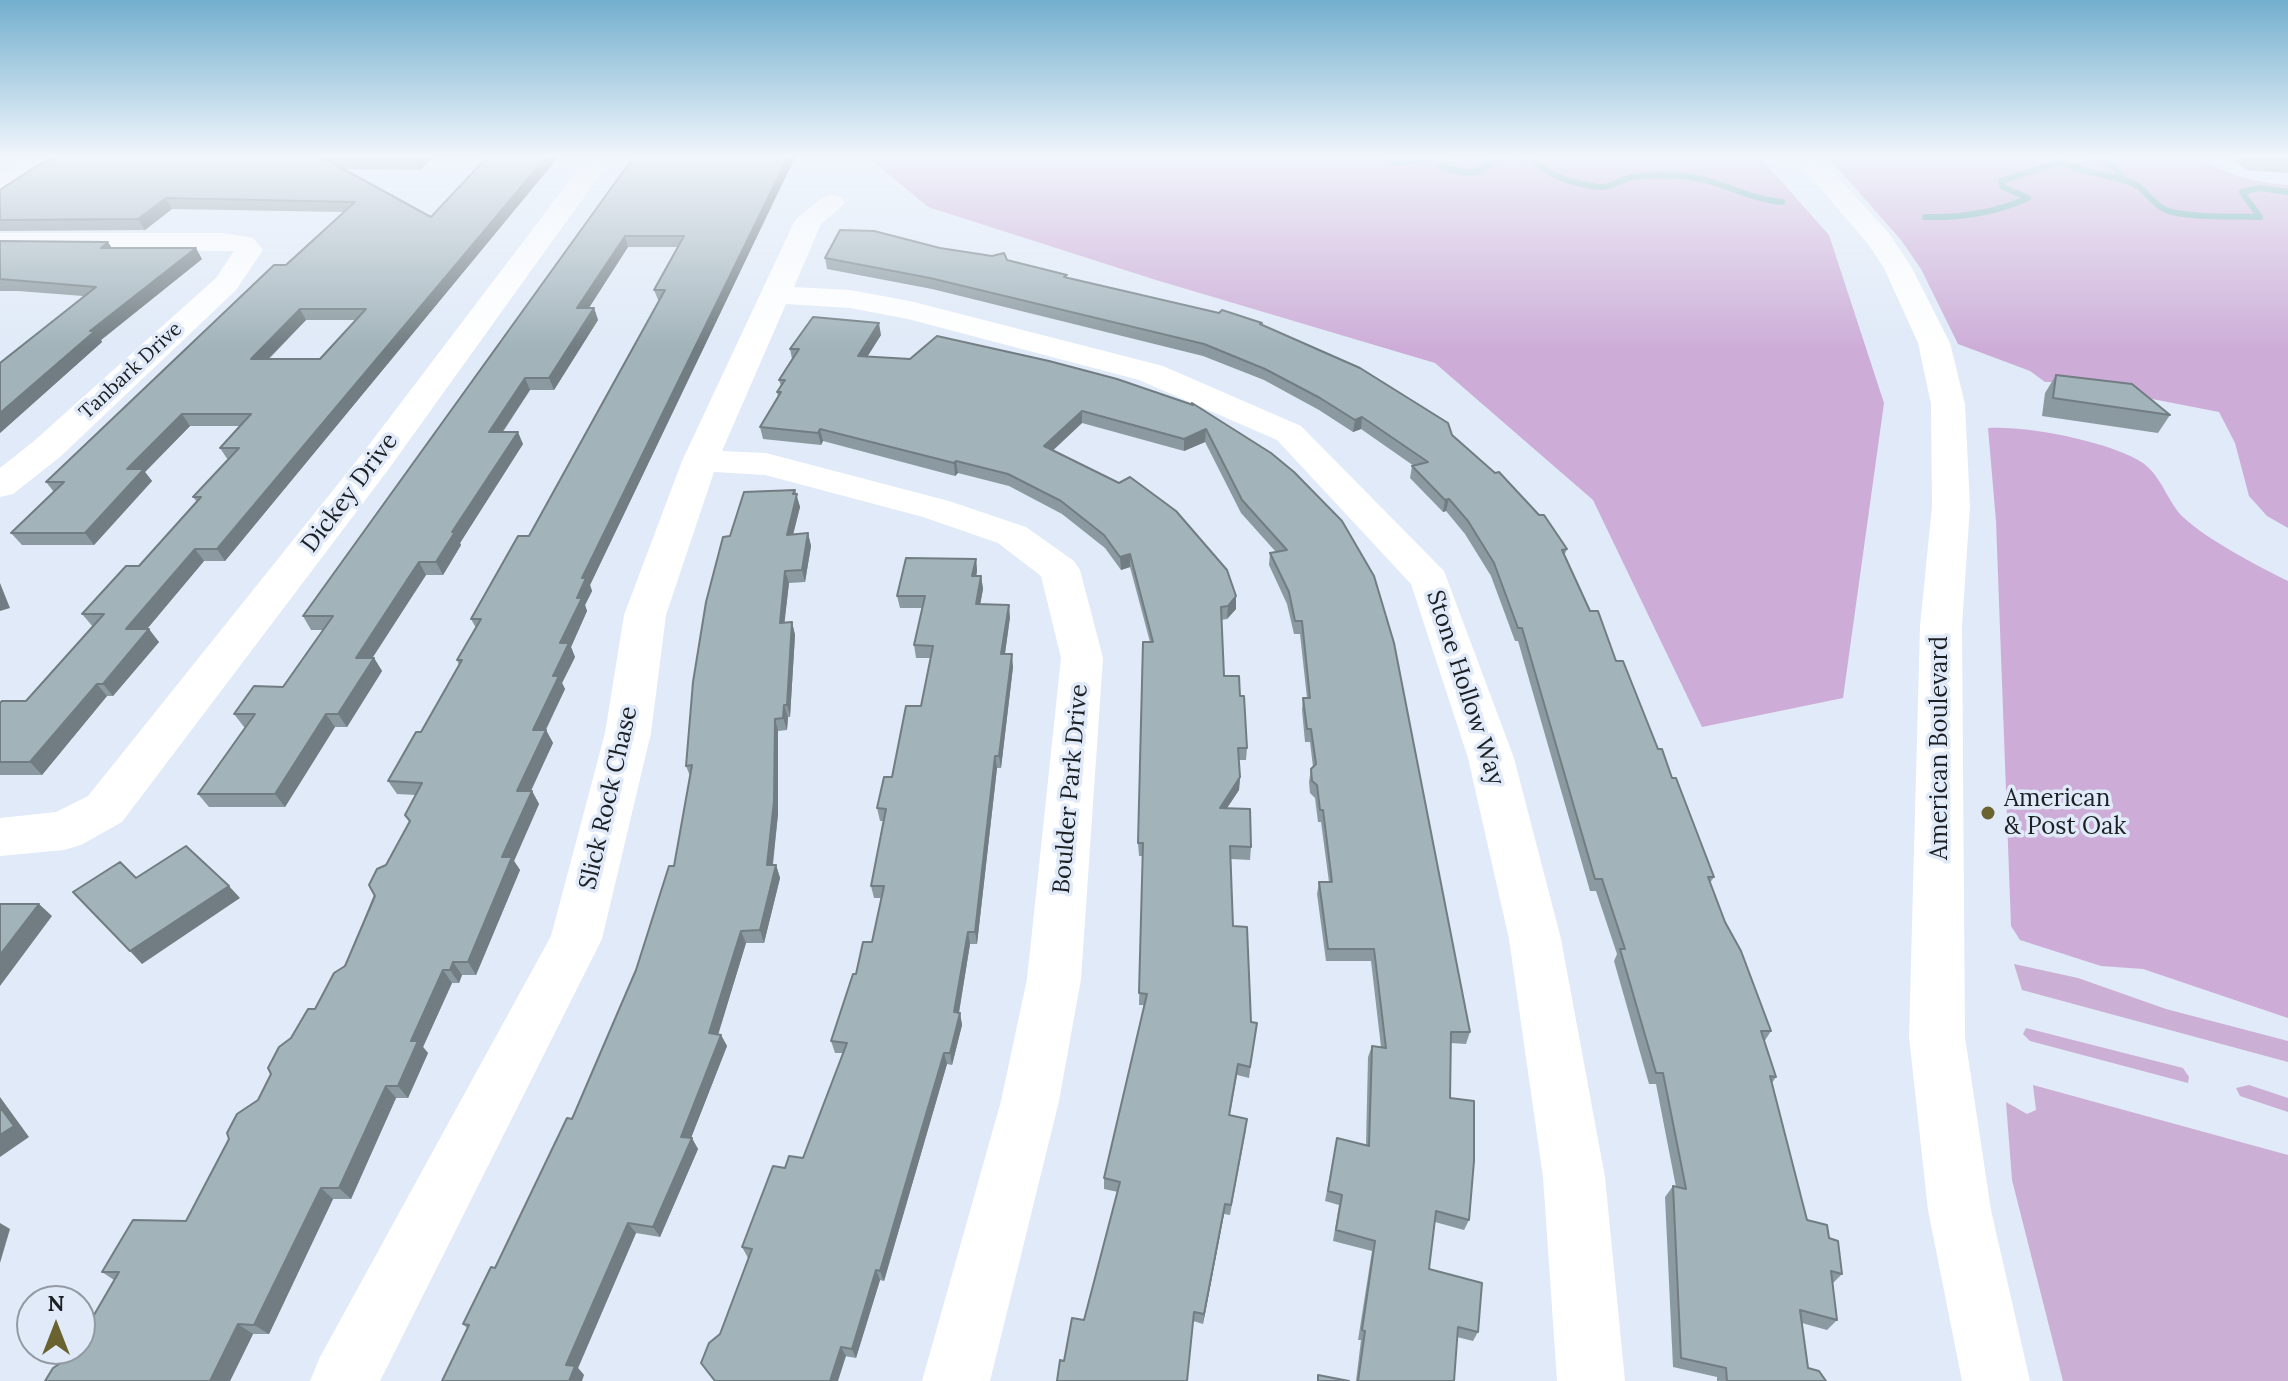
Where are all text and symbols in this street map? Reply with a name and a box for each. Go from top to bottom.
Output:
street label: Tanbark Drive [75,317,187,425]
street label: Dickey Drive [296,428,404,558]
street label: Stone Hollow Way [1420,587,1510,789]
street label: American Boulevard [1926,636,1954,860]
street label: Boulder Park Drive [1047,683,1095,895]
street label: Slick Rock Chase [574,703,644,893]
place label: American & Post Oak [2004,785,2126,841]
marker: American & Post Oak [1979,804,1997,822]
north arrow [16,1285,96,1365]
text: N [47,1289,65,1317]

